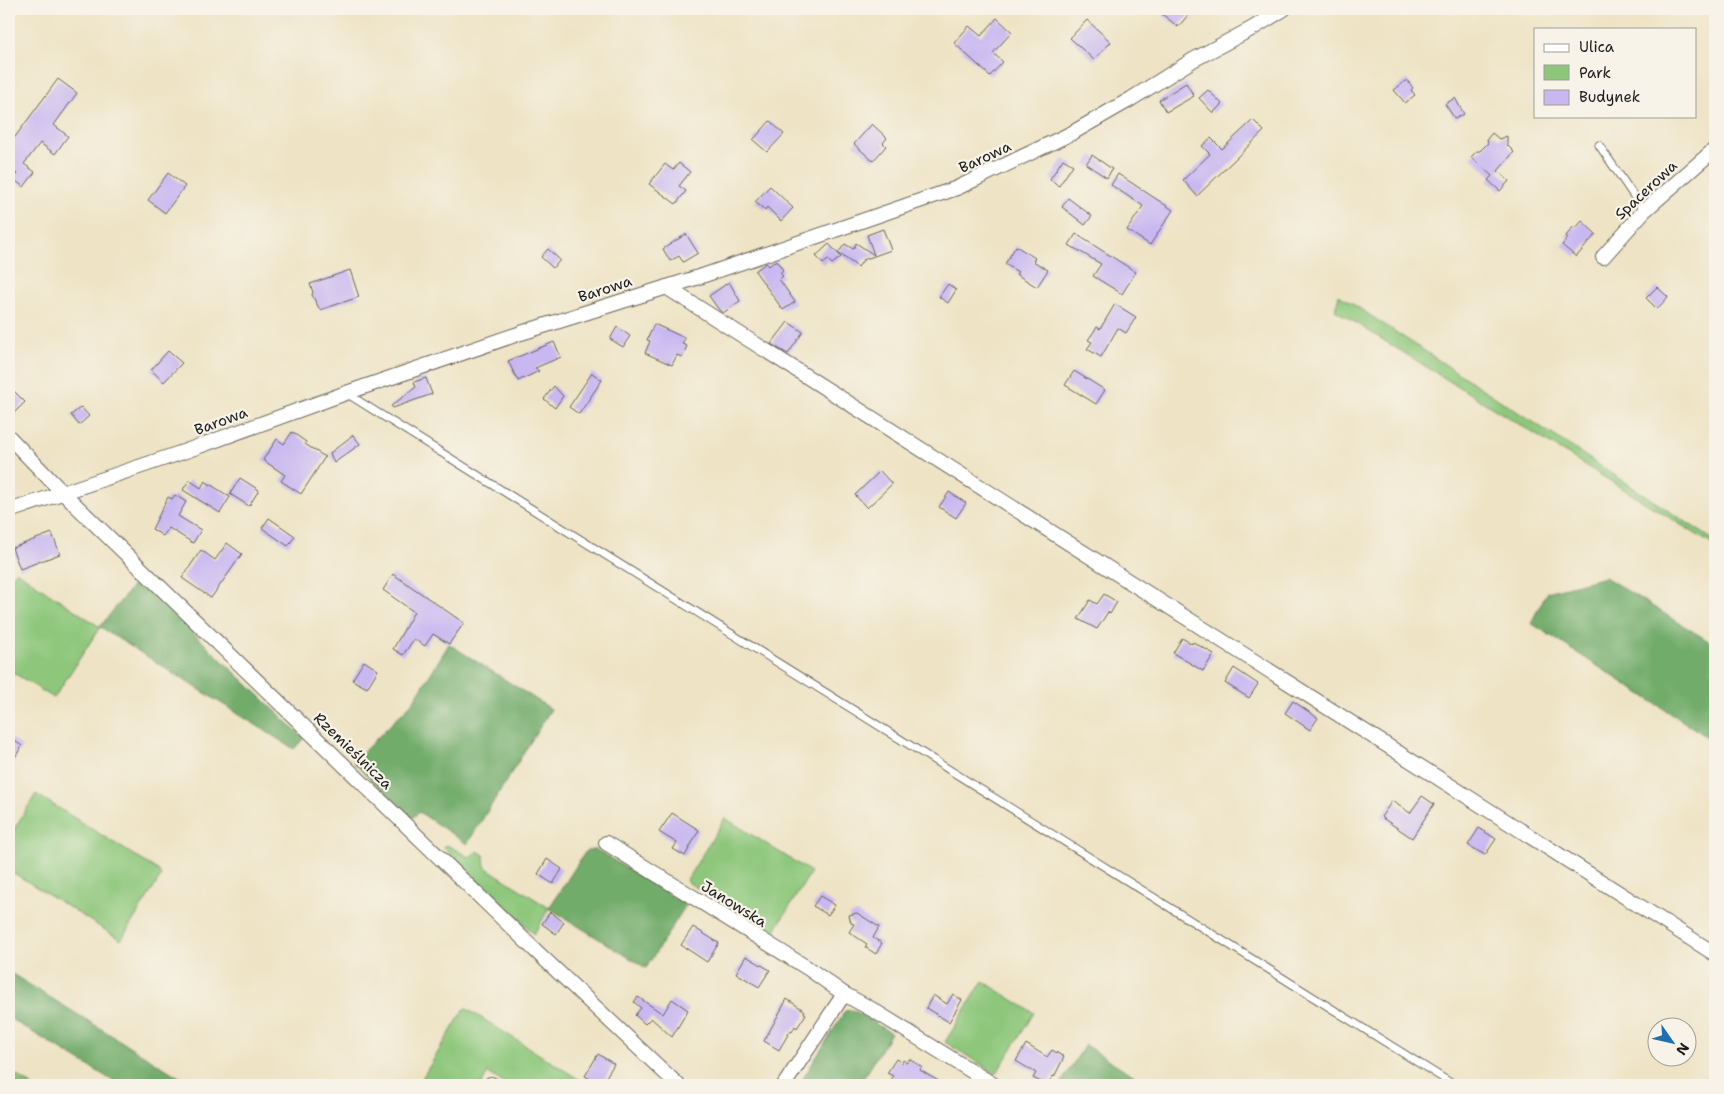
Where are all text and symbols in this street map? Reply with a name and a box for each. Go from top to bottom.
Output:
legend [1534,28,1696,118]
text: Ulica [1579,37,1615,57]
text: Park [1579,63,1611,83]
text: Budynek [1579,87,1640,107]
street label: Barowa [956,136,1015,178]
street label: Spacerowa [1610,155,1682,224]
street label: Barowa [576,271,635,307]
street label: Barowa [192,402,251,440]
street label: Rzemieślnicza [309,708,397,794]
street label: Janowska [697,876,771,932]
north arrow [1646,1016,1696,1066]
text: N [1672,1040,1693,1059]

